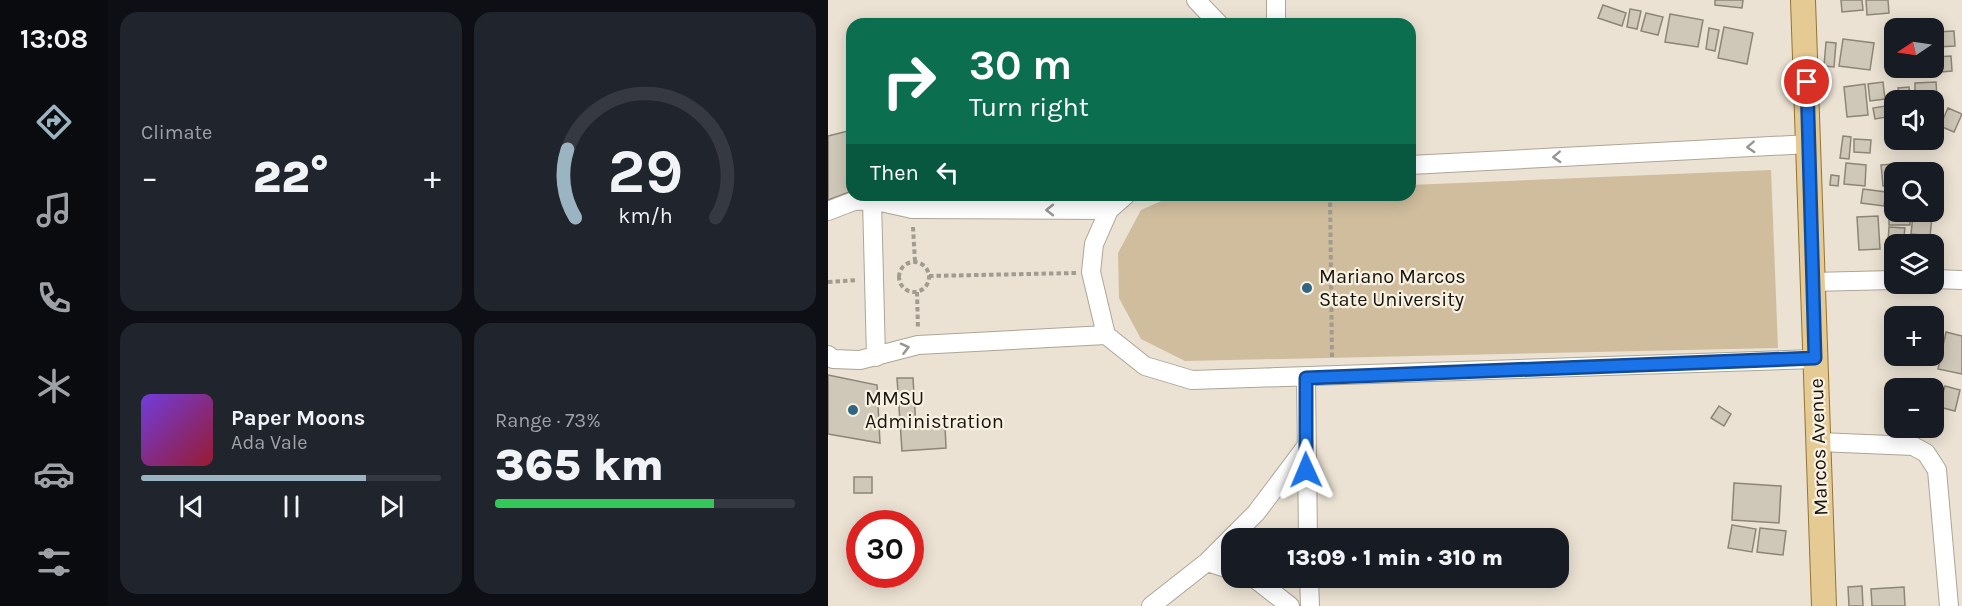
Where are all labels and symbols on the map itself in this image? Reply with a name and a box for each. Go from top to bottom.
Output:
north arrow [1884,18,1944,78]
pin [1781,56,1832,107]
one-way arrow [1747,141,1756,154]
one-way arrow [1552,151,1561,164]
one-way arrow [1046,203,1055,216]
place label: Mariano Marcos State University [1319,265,1466,311]
marker: Mariano Marcos State University [1300,281,1314,295]
one-way arrow [900,343,910,356]
street label: Marcos Avenue [1805,378,1832,516]
place label: MMSU Administration [865,387,1004,433]
marker: MMSU Administration [846,403,860,417]
position arrow [1274,438,1338,502]
speed limit sign: 30 [846,510,924,588]

